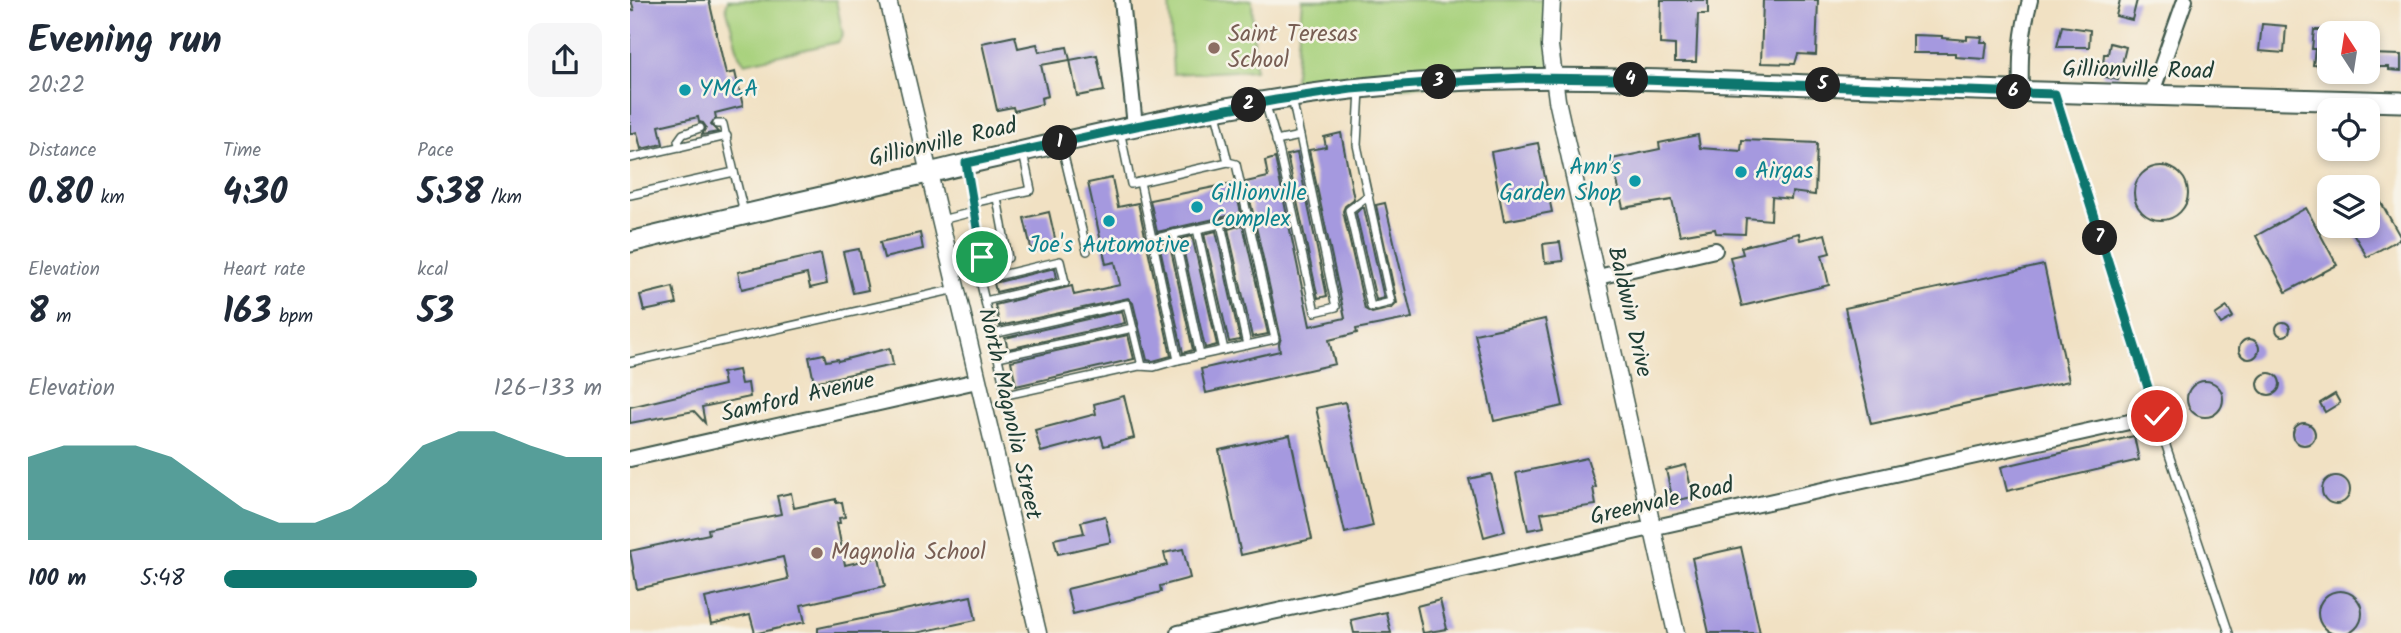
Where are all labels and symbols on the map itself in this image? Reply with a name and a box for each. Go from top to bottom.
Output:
place label: Saint Teresas School [1228,17,1358,79]
north arrow [2317,21,2380,84]
marker: Saint Teresas School [1206,40,1222,56]
street label: Gillionville Road [2062,52,2214,90]
pin: 4 [1614,62,1648,98]
pin: 3 [1422,64,1456,100]
pin: 5 [1806,68,1840,102]
place label: YMCA [699,72,758,108]
pin: 6 [1996,74,2032,110]
marker: YMCA [677,82,693,98]
pin: 2 [1232,88,1266,122]
street label: Gillionville Road [865,108,1021,178]
pin: 1 [1042,125,1078,160]
place label: Ann's Garden Shop [1499,150,1621,212]
place label: Airgas [1755,154,1814,190]
marker: Airgas [1733,164,1749,180]
marker: Ann's Garden Shop [1627,173,1643,189]
place label: Gillionville Complex [1211,176,1307,238]
marker: Gillionville Complex [1189,199,1205,215]
marker: Joe's Automotive [1101,213,1117,229]
pin: 7 [2082,220,2118,256]
pin [952,227,1012,287]
place label: Joe's Automotive [1028,228,1190,264]
street label: Baldwin Drive [1597,243,1661,381]
street label: North Magnolia Street [967,305,1051,524]
street label: Samford Avenue [718,363,878,433]
pin [2127,386,2187,446]
street label: Greenvale Road [1587,468,1738,536]
place label: Magnolia School [831,535,986,571]
marker: Magnolia School [809,545,825,561]

